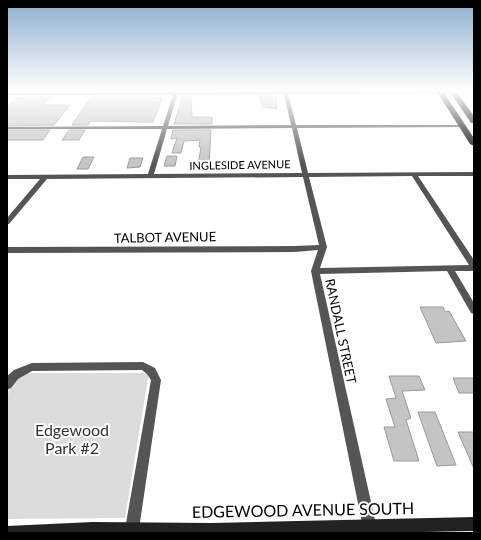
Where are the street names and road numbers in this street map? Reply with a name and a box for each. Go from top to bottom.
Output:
street label: INGLESIDE AVENUE [189,157,291,172]
street label: TALBOT AVENUE [114,228,216,246]
street label: RANDALL STREET [322,277,360,385]
street label: EDGEWOOD AVENUE SOUTH [192,498,414,521]

